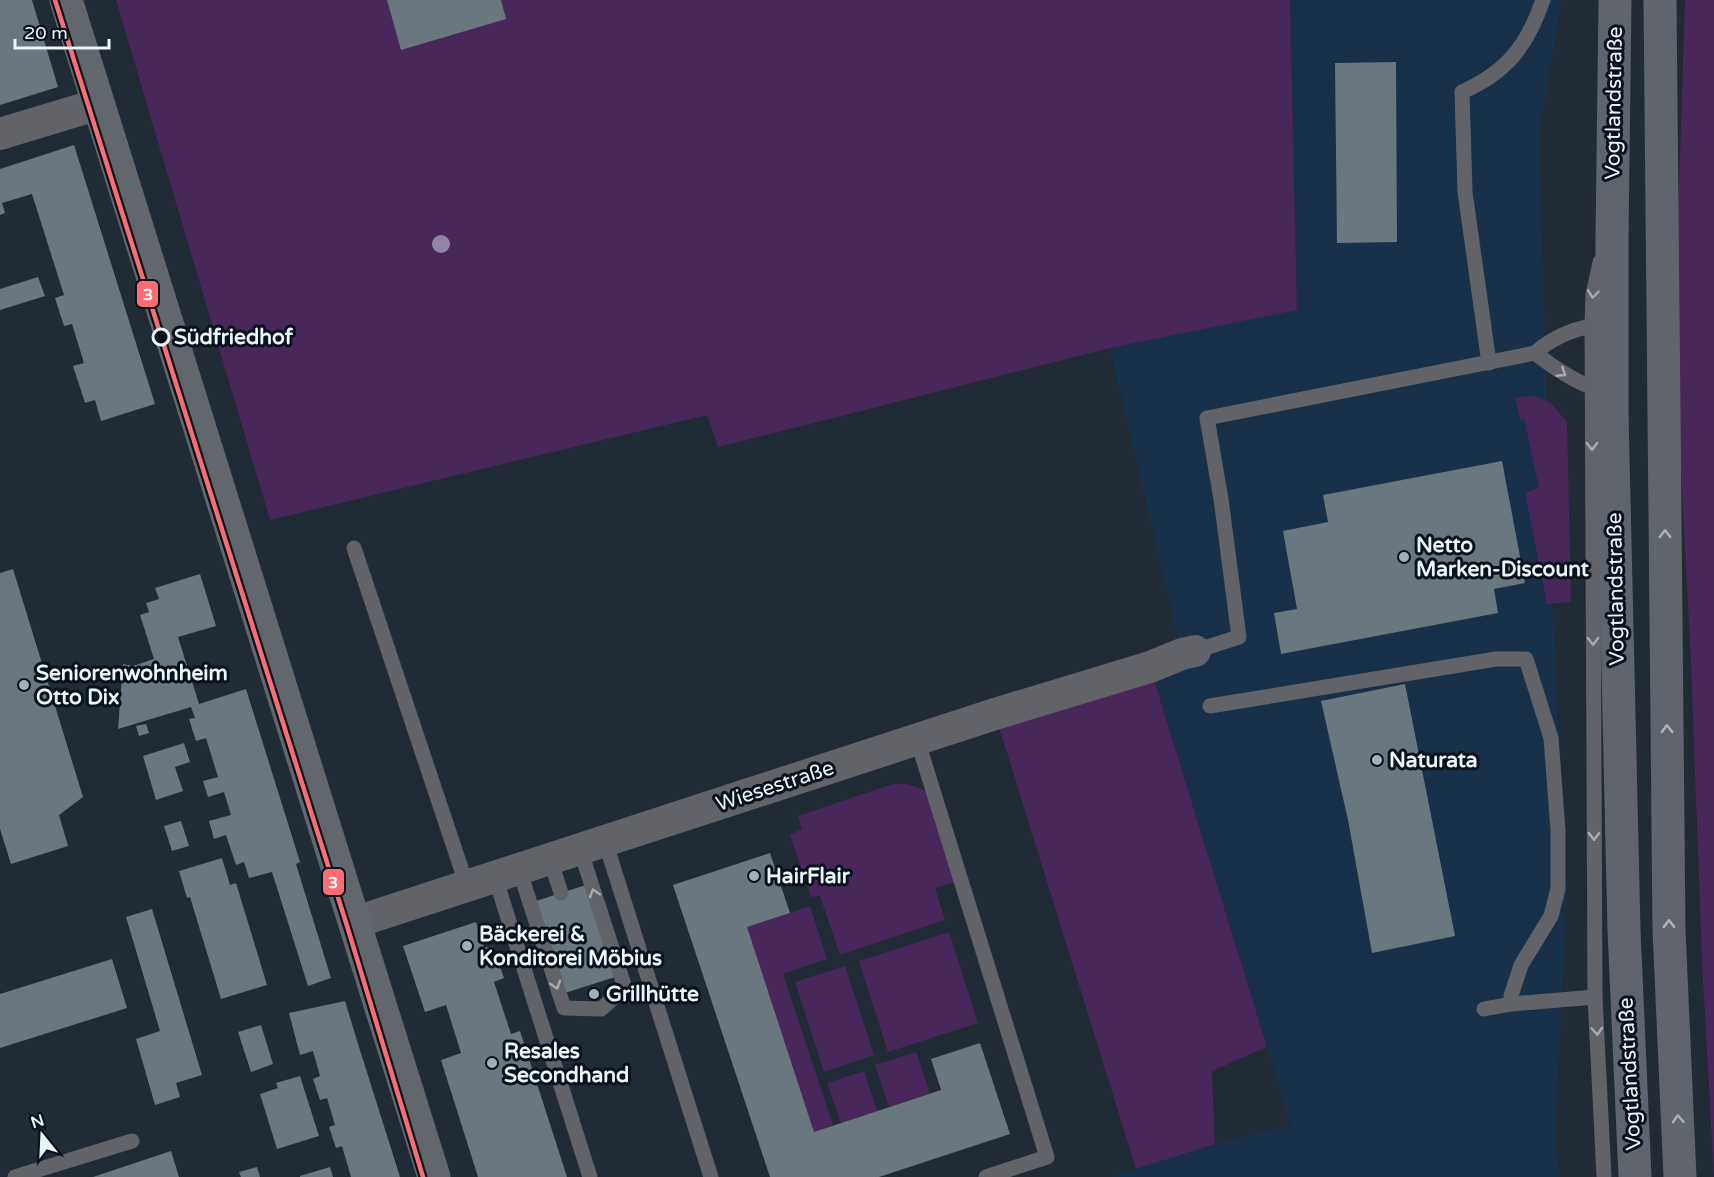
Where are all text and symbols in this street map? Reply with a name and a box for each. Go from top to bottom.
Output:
scale bar [15,12,110,50]
text: 20 m [24,22,68,44]
street label: Vogtlandstraße [1600,26,1628,180]
line badge: 3 [136,280,159,308]
text: 3 [143,285,153,305]
one-way arrow [1588,290,1600,299]
place label: Südfriedhof [174,325,294,350]
marker: Südfriedhof [152,328,170,346]
one-way arrow [1556,365,1566,377]
one-way arrow [1586,441,1598,450]
street label: Vogtlandstraße [1602,512,1630,666]
one-way arrow [1658,529,1671,538]
place label: Netto Marken-Discount [1416,533,1589,582]
marker: Netto Marken-Discount [1397,550,1411,564]
one-way arrow [1587,636,1599,645]
place label: Seniorenwohnheim Otto Dix [36,661,228,710]
marker: Seniorenwohnheim Otto Dix [17,678,31,692]
one-way arrow [1661,724,1673,733]
place label: Naturata [1389,748,1478,773]
marker: Naturata [1370,753,1384,767]
street label: Wiesestraße [713,755,837,817]
one-way arrow [1588,831,1600,840]
place label: HairFlair [766,864,851,889]
line badge: 3 [322,868,345,896]
marker: HairFlair [747,869,761,883]
text: 3 [328,873,338,893]
one-way arrow [589,888,602,899]
one-way arrow [1663,919,1675,928]
place label: Bäckerei & Konditorei Möbius [479,922,662,971]
marker: Bäckerei & Konditorei Möbius [460,939,474,953]
one-way arrow [549,979,561,990]
place label: Grillhütte [606,982,699,1007]
marker: Grillhütte [587,987,601,1001]
street label: Vogtlandstraße [1614,997,1646,1151]
one-way arrow [1590,1026,1603,1035]
place label: Resales Secondhand [504,1039,629,1088]
marker: Resales Secondhand [485,1056,499,1070]
north arrow [12,1105,72,1165]
text: N [28,1110,47,1133]
one-way arrow [1671,1114,1684,1123]

